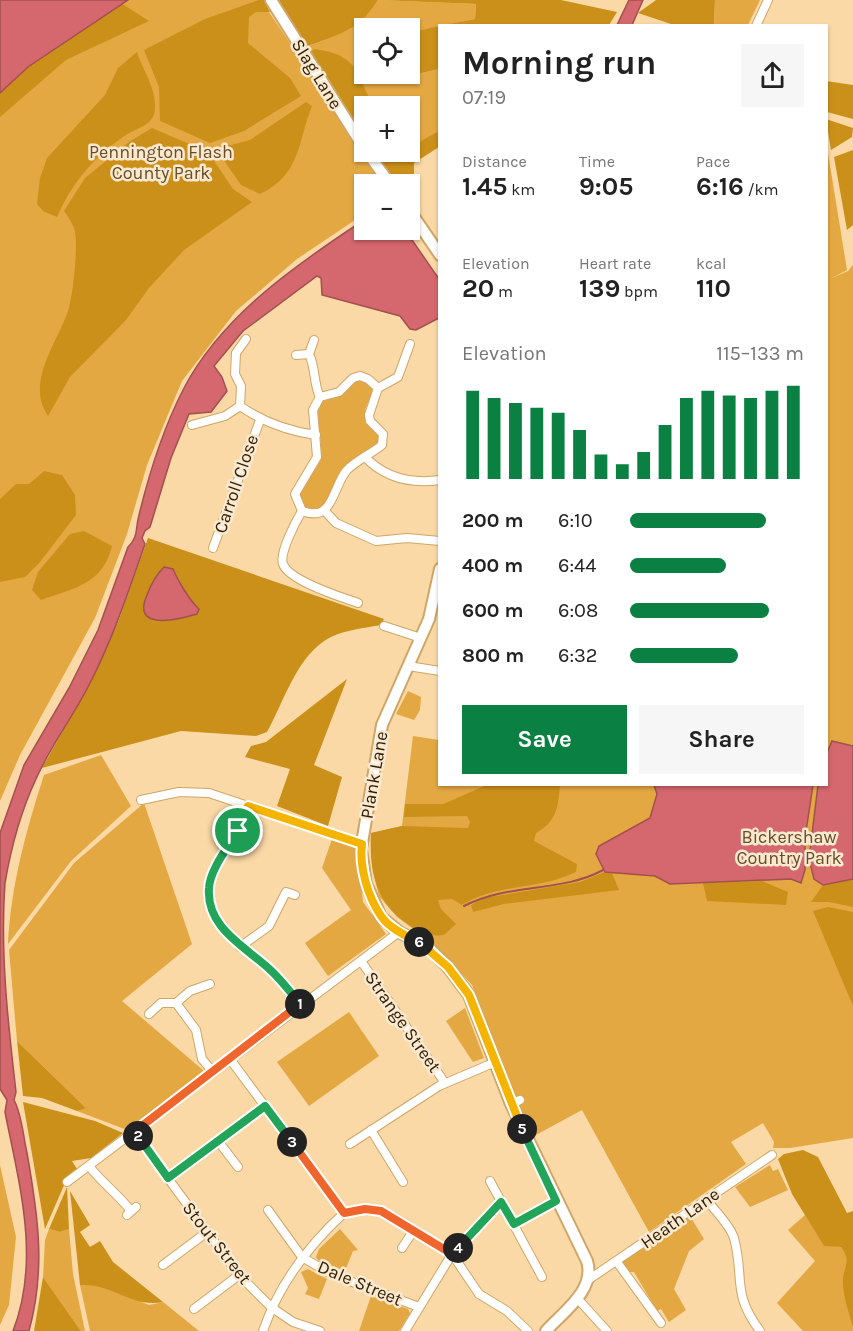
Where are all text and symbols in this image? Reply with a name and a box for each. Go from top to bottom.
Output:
map controls [354,18,420,240]
button: locate [354,18,420,84]
street label: Slag Lane [287,35,347,113]
text: Morning run [462,44,656,82]
button: share [741,44,804,107]
text: 07:19 [462,86,506,109]
button: + [354,96,420,162]
park label: Pennington Flash County Park [89,141,233,184]
text: Distance [462,152,527,171]
text: Time [579,152,615,171]
text: Pace [696,152,730,171]
text: 1.45 [462,171,507,202]
text: 9:05 [579,171,633,202]
text: 6:16 [696,171,744,202]
button: − [354,174,420,240]
text: km [507,180,535,199]
text: /km [744,180,779,199]
text: Elevation [462,254,530,273]
text: Heart rate [579,254,651,273]
text: kcal [696,254,727,273]
text: 20 [462,273,494,304]
text: 139 [579,273,620,304]
text: 110 [696,273,731,304]
text: m [494,282,513,301]
text: bpm [620,282,658,301]
text: Elevation [462,342,547,365]
text: 115–133 m [716,342,804,365]
street label: Carroll Close [209,432,263,536]
text: 200 m [462,509,523,532]
text: 6:10 [558,509,593,532]
text: 400 m [462,554,523,577]
text: 6:44 [558,554,596,577]
text: 600 m [462,599,523,622]
text: 6:08 [558,599,598,622]
text: 800 m [462,644,524,667]
text: 6:32 [558,644,597,667]
button: Save [462,705,627,774]
button: Share [639,705,804,774]
street label: Plank Lane [355,729,393,821]
pin [212,805,263,856]
icon: arrive [221,814,254,847]
park label: Bickershaw Country Park [736,826,842,869]
pin: 6 [404,927,434,957]
text: 6 [414,932,424,951]
street label: Strange Street [360,967,446,1077]
pin: 1 [285,989,315,1019]
text: 1 [297,994,303,1013]
pin: 5 [507,1114,537,1144]
text: 5 [517,1119,527,1138]
pin: 2 [123,1121,153,1151]
text: 2 [133,1126,143,1145]
pin: 3 [277,1127,307,1157]
text: 3 [287,1132,297,1151]
street label: Heath Lane [636,1183,724,1253]
street label: Stout Street [178,1197,256,1289]
pin: 4 [443,1233,473,1263]
text: 4 [453,1238,463,1257]
street label: Dale Street [314,1255,406,1311]

